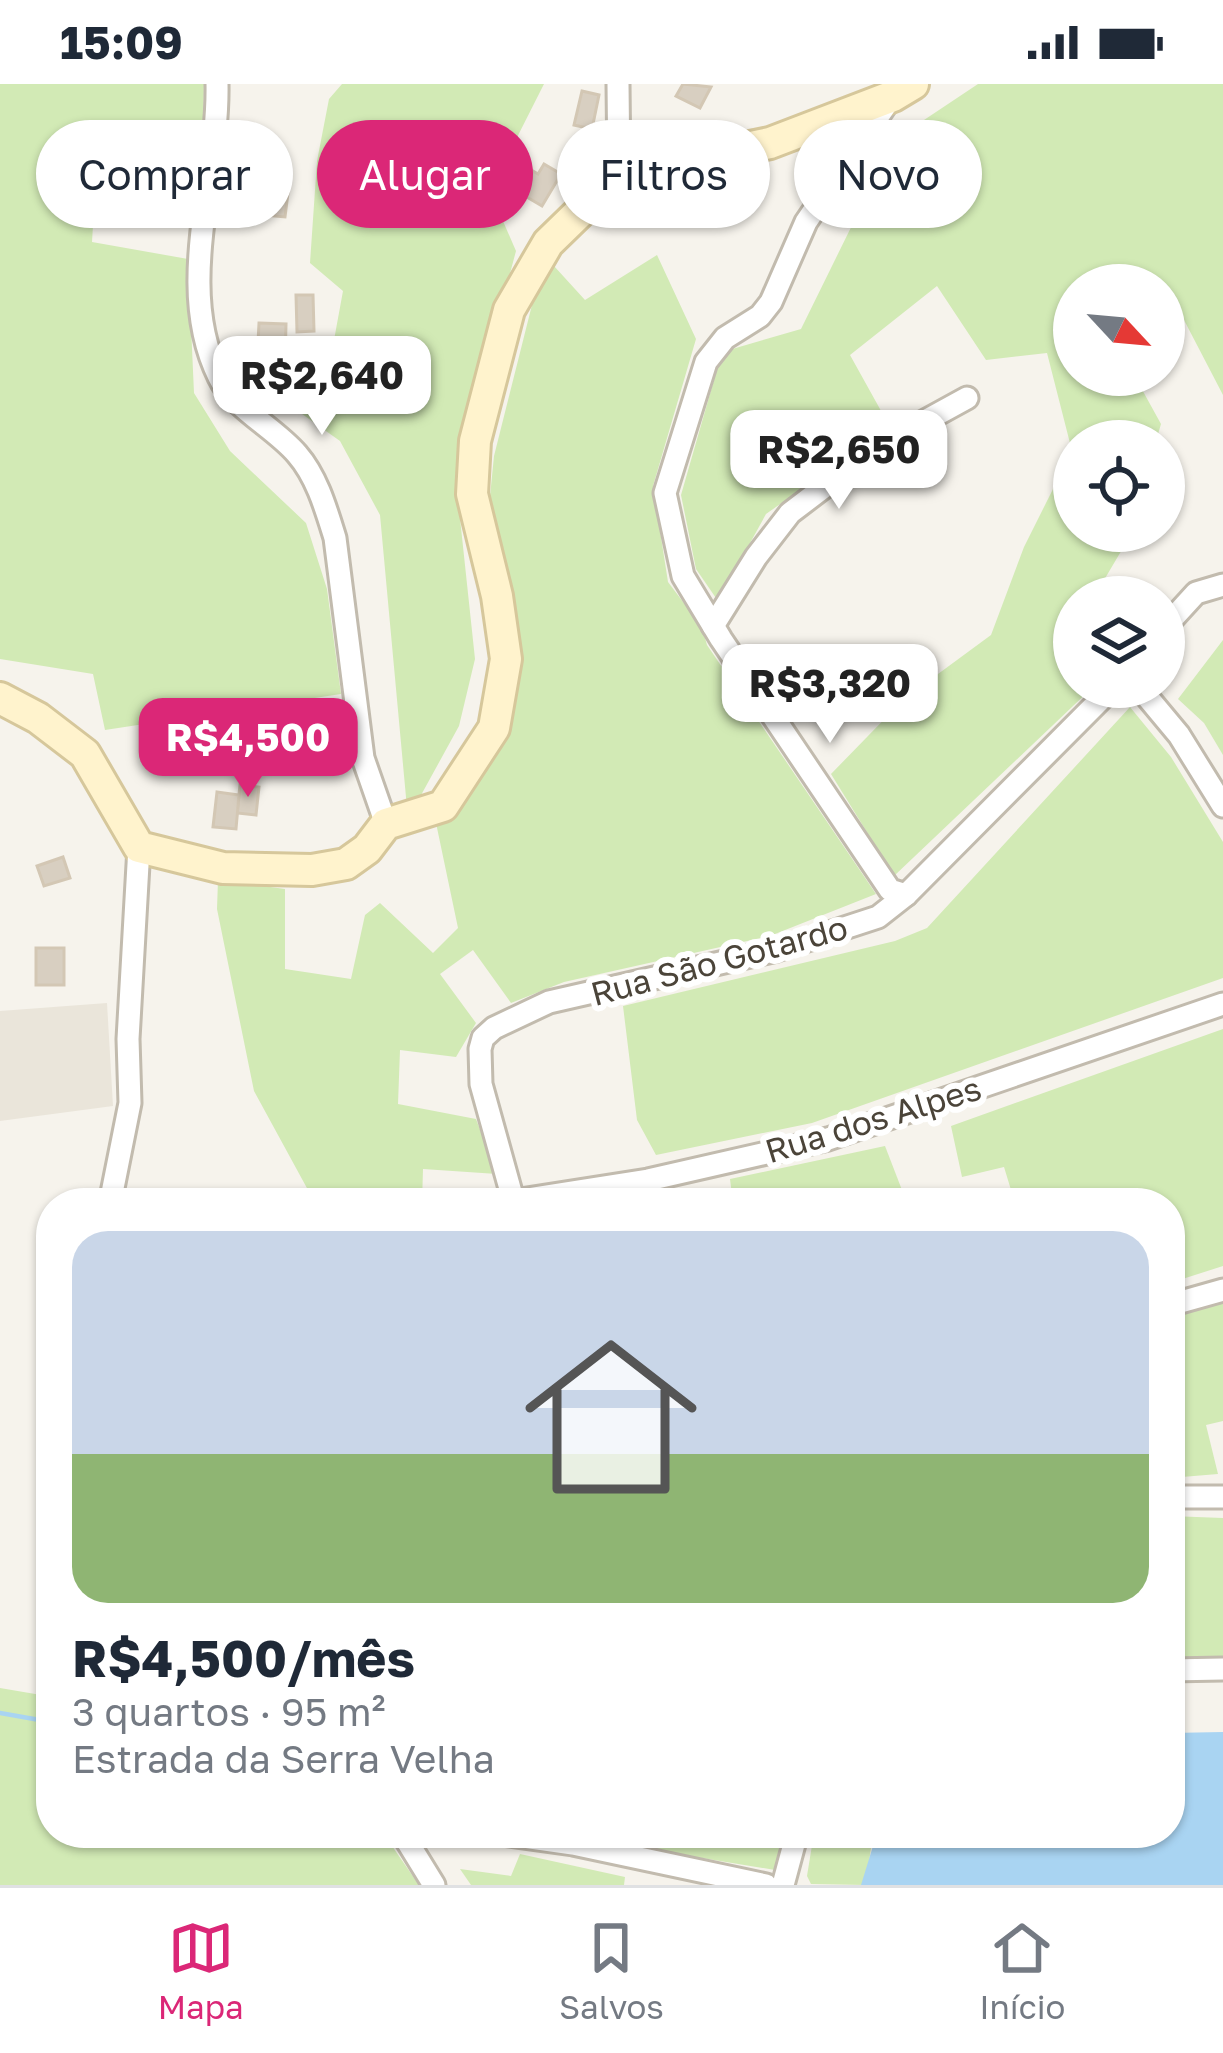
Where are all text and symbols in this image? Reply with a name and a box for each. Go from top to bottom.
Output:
text: 15:09 [60,15,183,69]
chip: Comprar [36,120,293,228]
chip: Alugar [317,120,533,228]
chip: Filtros [557,120,770,228]
chip: Novo [794,120,982,228]
north arrow [1053,264,1185,396]
map controls [1053,264,1185,708]
pin: R$2,640 [211,336,433,438]
text: R$2,640 [240,351,404,398]
pin: R$2,650 [728,410,950,512]
button: locate [1053,420,1185,552]
text: R$2,650 [757,425,921,472]
button: layers [1053,576,1185,708]
pin: R$3,320 [719,644,941,746]
text: R$3,320 [749,659,911,706]
pin: R$4,500 [137,698,359,800]
text: R$4,500 [166,713,330,760]
street label: Rua São Gotardo [586,907,852,1013]
street label: Rua dos Alpes [760,1068,986,1170]
icon: home [503,1309,719,1525]
text: R$4,500/mês [72,1627,415,1688]
text: 3 quartos · 95 m² [72,1688,386,1735]
text: Estrada da Serra Velha [72,1735,495,1782]
tab: Mapa [158,1915,244,2026]
tab: Salvos [559,1915,664,2026]
tab: Início [979,1915,1065,2026]

